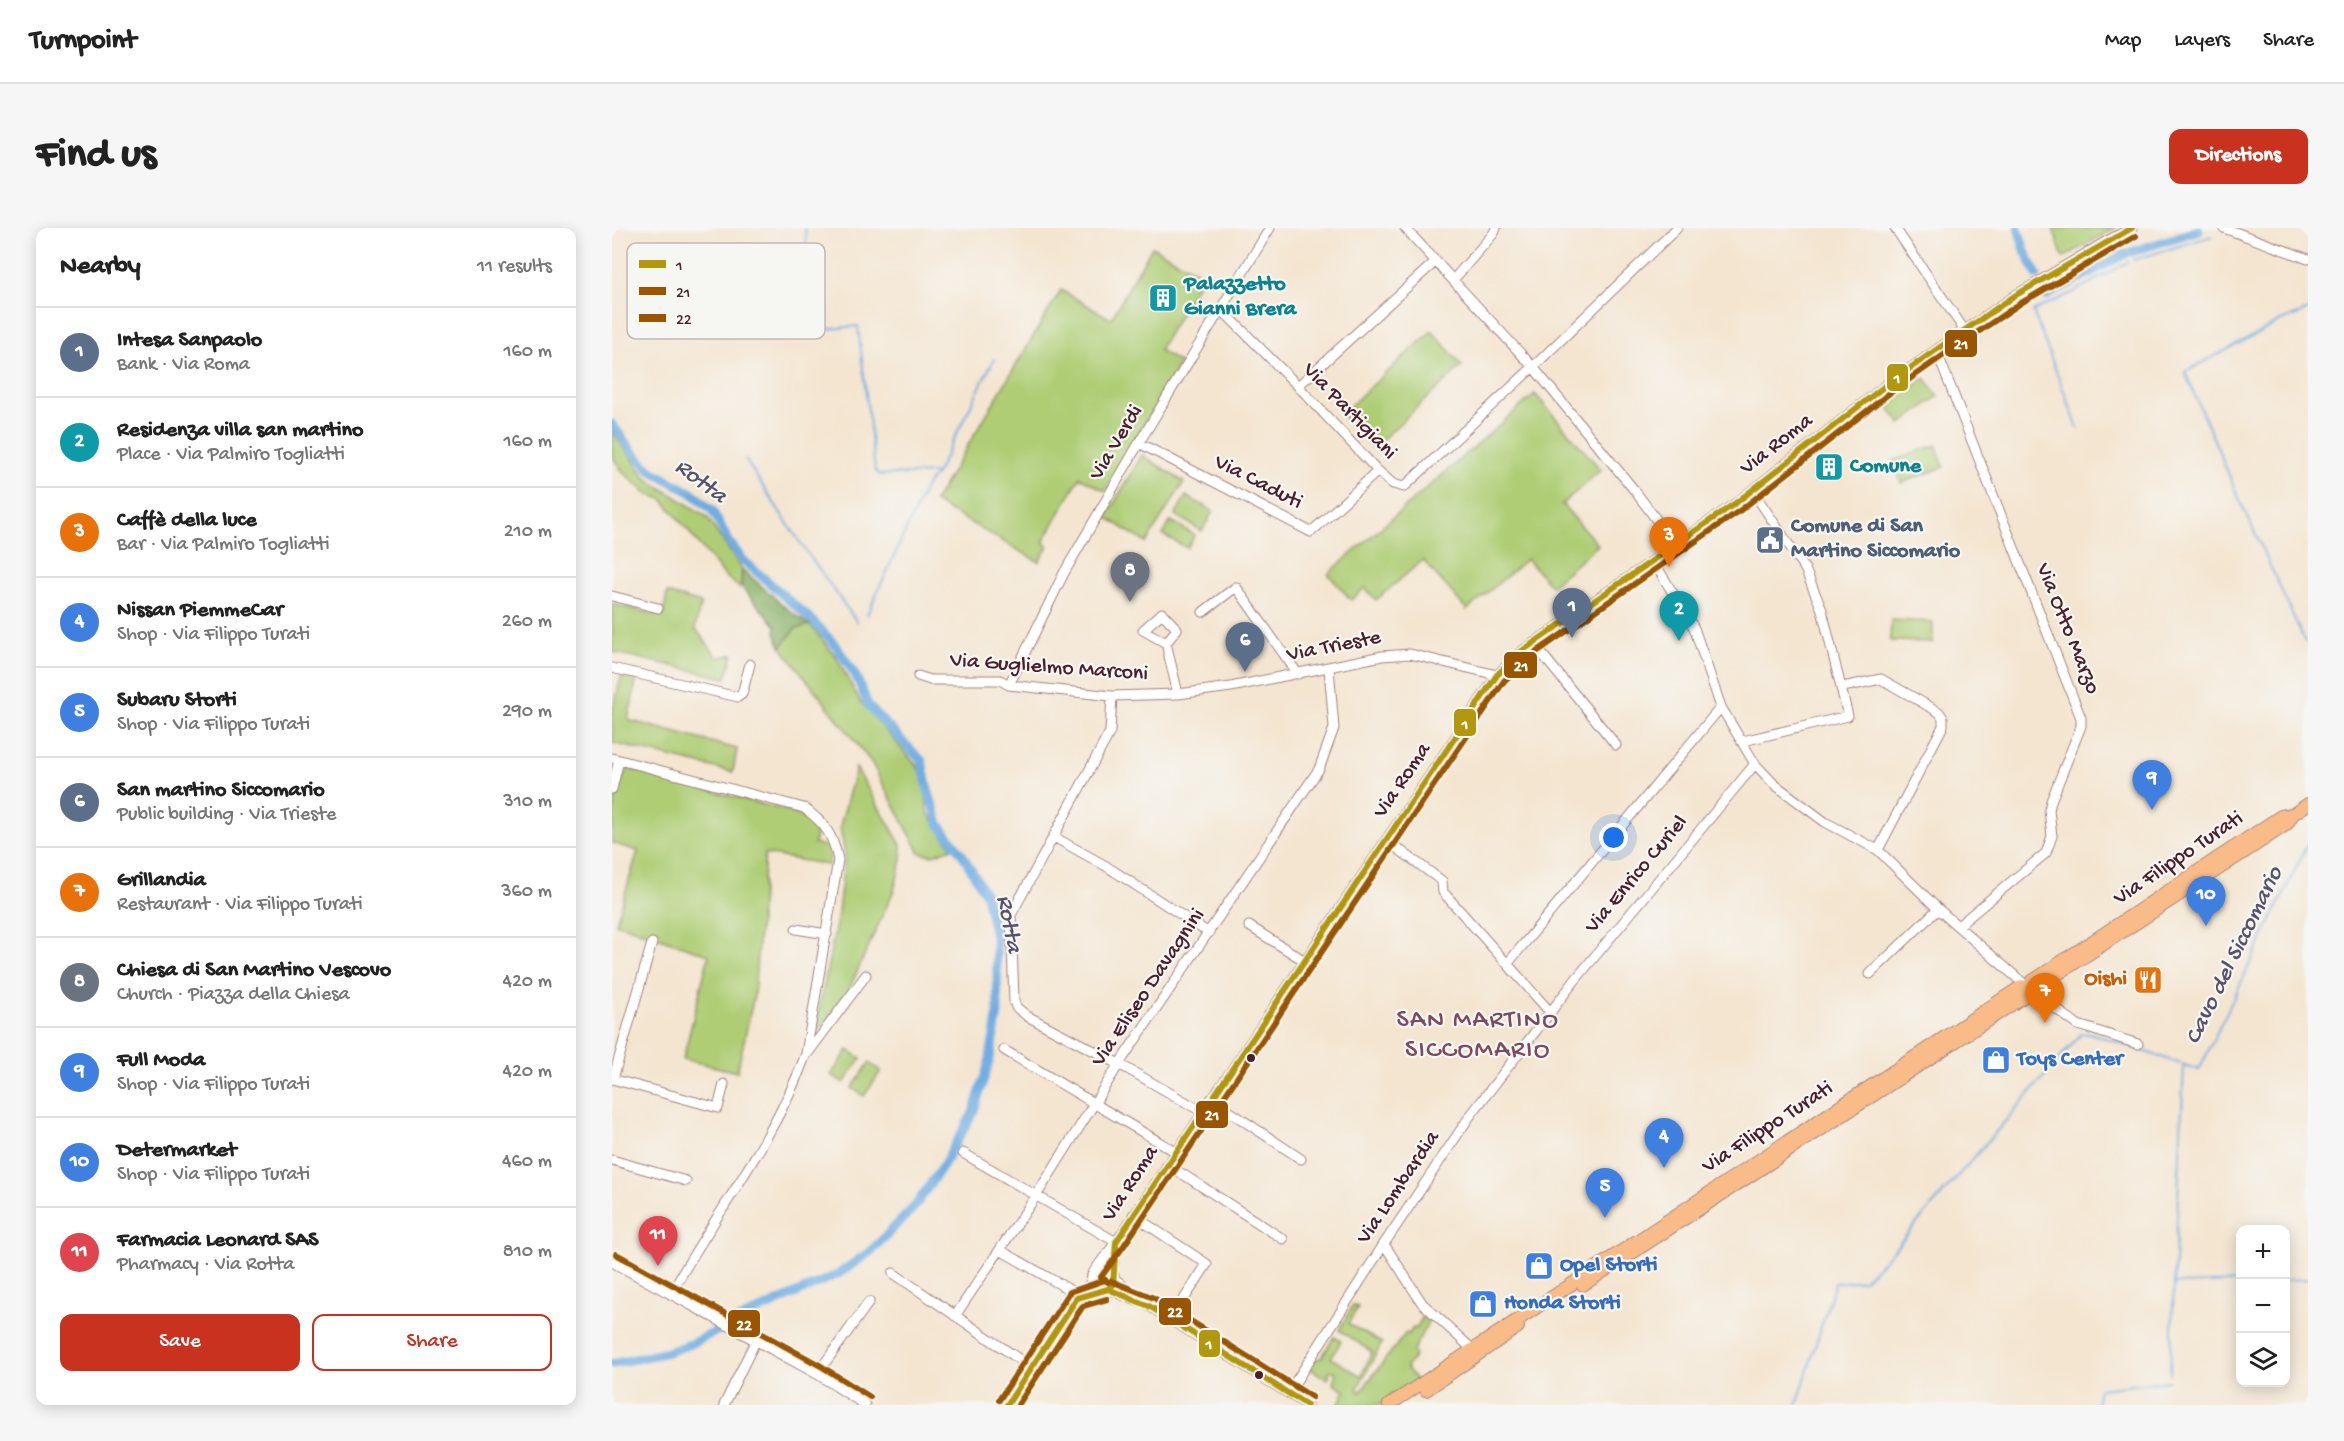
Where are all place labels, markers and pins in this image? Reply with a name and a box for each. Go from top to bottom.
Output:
place label: Palazzetto Gianni Brera [1183,272,1298,323]
building icon: Palazzetto Gianni Brera [1147,282,1179,314]
building icon: Comune [1813,451,1845,483]
place label: Comune [1849,454,1922,480]
place label: Comune di San Martino Siccomario [1790,514,1961,565]
pin: 3 [1650,518,1688,567]
public building icon: Comune di San Martino Siccomario [1754,524,1786,556]
pin: 8 [1110,552,1150,602]
pin: 1 [1552,588,1592,638]
pin: 2 [1660,592,1698,641]
pin: 6 [1226,622,1264,672]
pin: 9 [2132,760,2172,810]
pin: 10 [2186,876,2226,926]
restaurant icon: Oishi [2132,964,2164,996]
place label: Oishi [2084,967,2127,993]
pin: 7 [2026,974,2064,1023]
shop icon: Toys Center [1980,1044,2012,1076]
place label: Toys Center [2015,1047,2125,1073]
unlabelled marker [1245,1052,1257,1064]
pin: 4 [1644,1118,1684,1168]
pin: 5 [1586,1168,1624,1218]
pin: 11 [638,1216,678,1266]
shop icon: Opel Storti [1523,1250,1555,1282]
place label: Opel Storti [1560,1253,1658,1279]
shop icon: Honda Storti [1467,1288,1499,1320]
place label: Honda Storti [1504,1291,1621,1317]
unlabelled marker [1253,1369,1265,1381]

